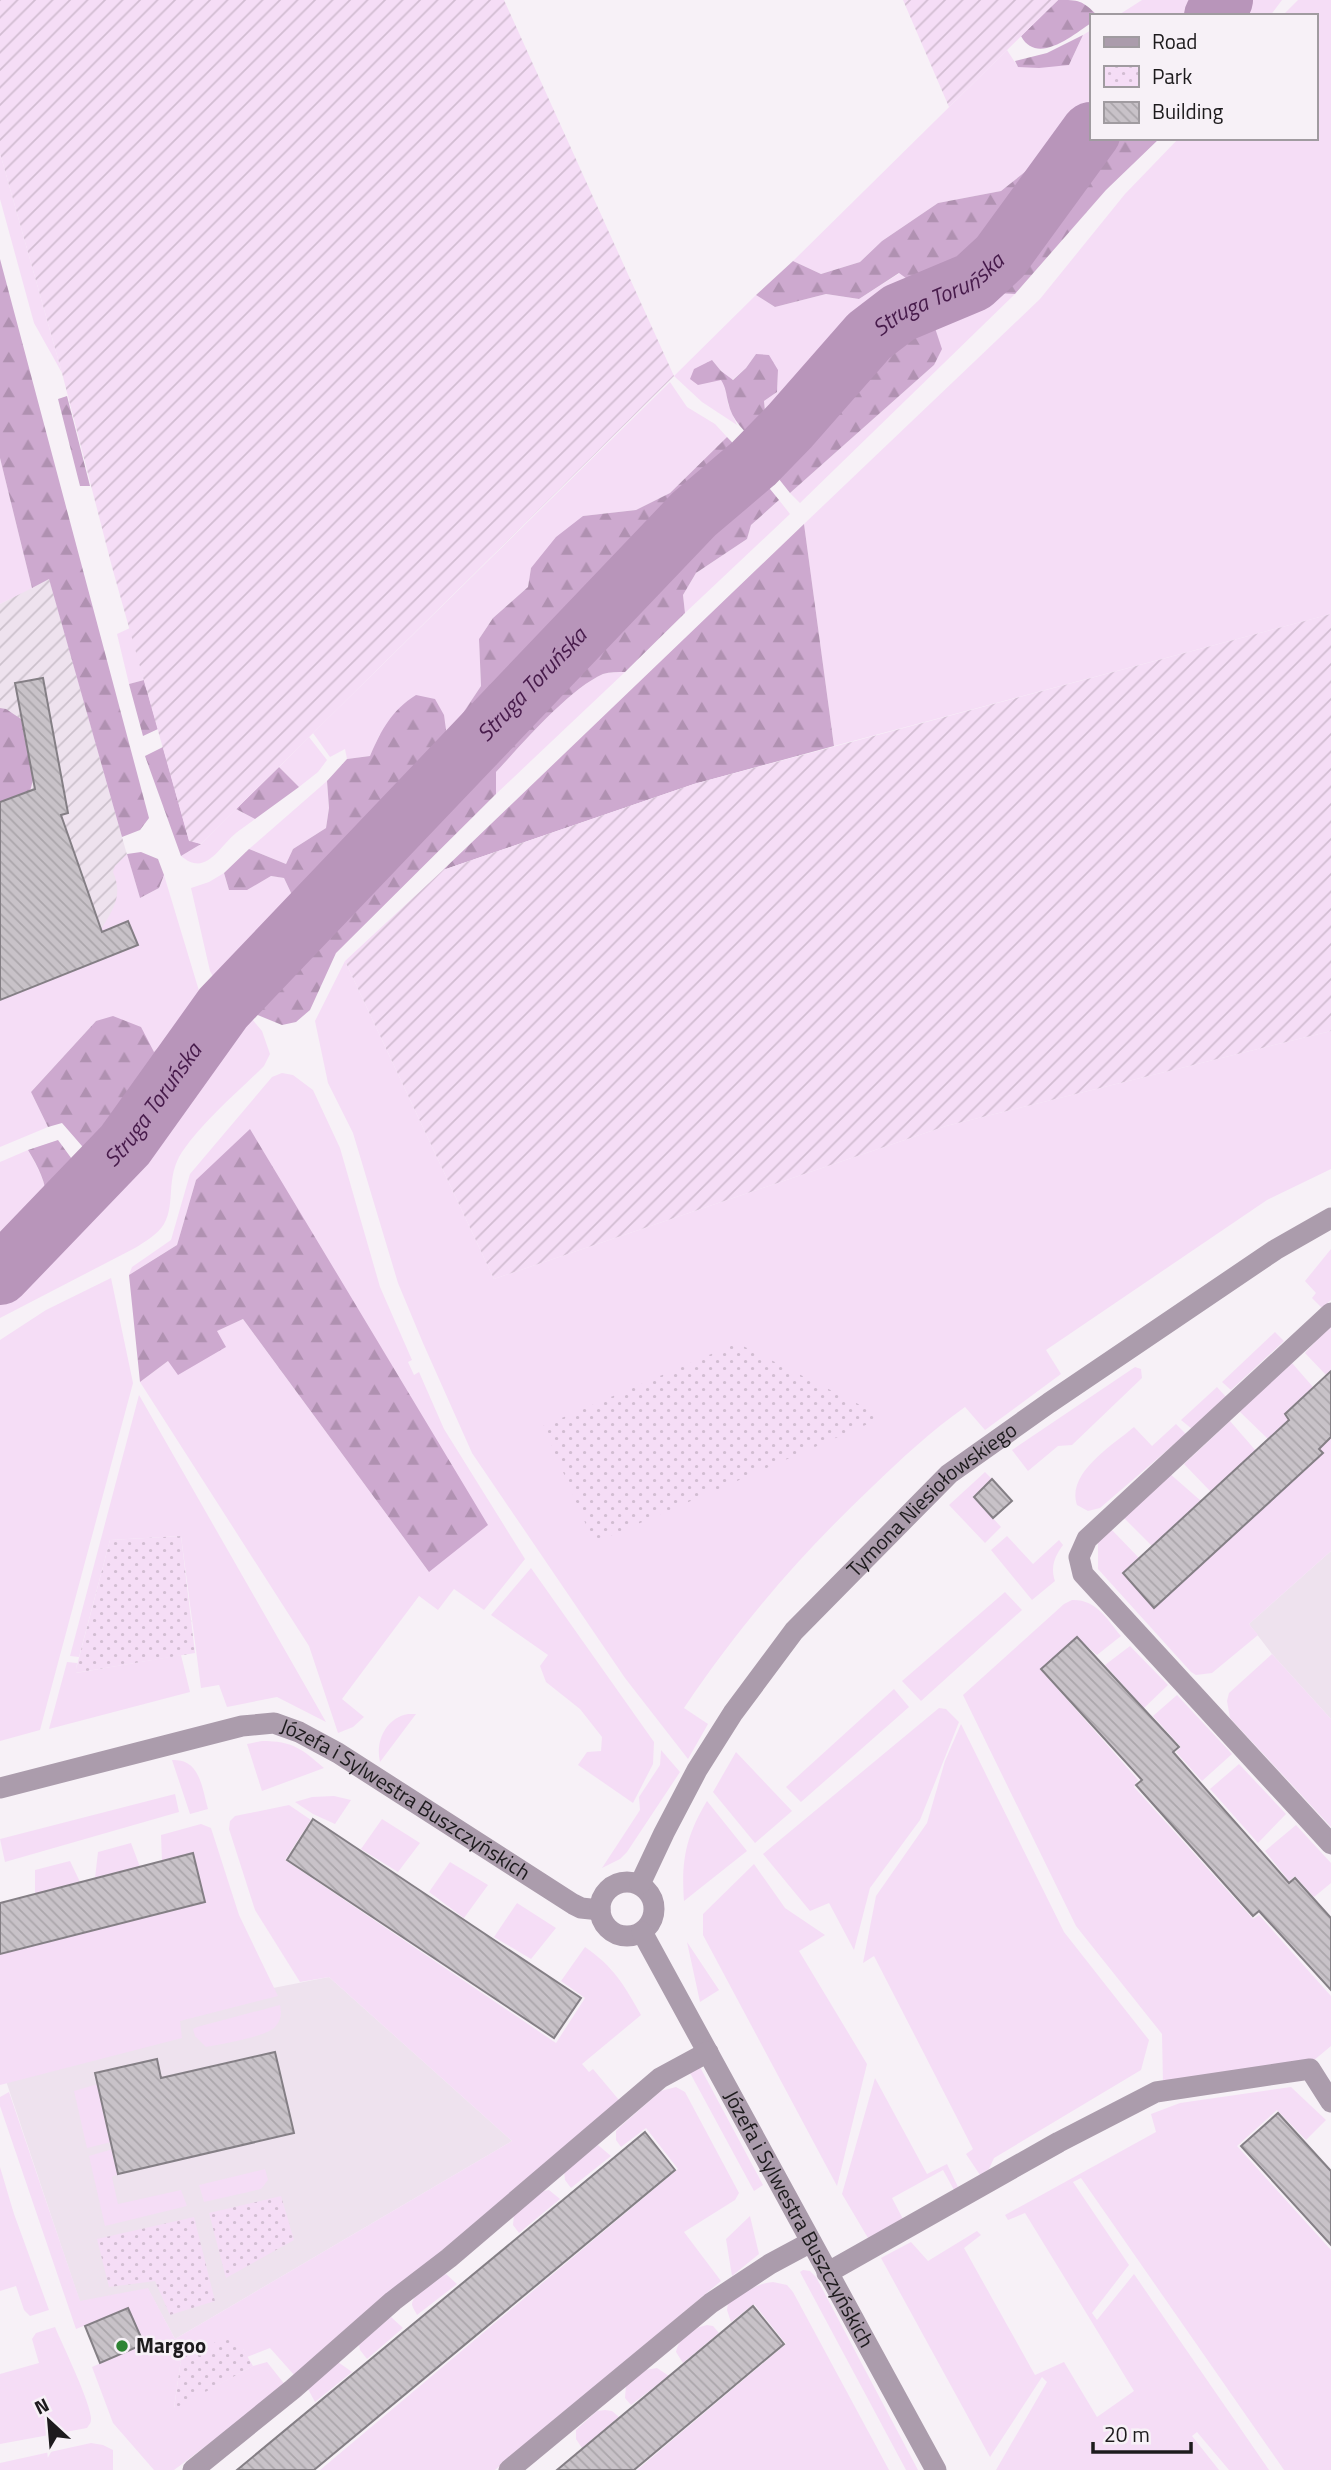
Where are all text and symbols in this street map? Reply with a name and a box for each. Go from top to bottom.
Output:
legend [1090,14,1317,140]
text: Road [1152,25,1197,57]
text: Park [1152,60,1192,92]
text: Building [1152,95,1224,127]
water label: Struga Toruńska [865,243,1013,345]
water label: Struga Toruńska [468,618,596,749]
water label: Struga Toruńska [95,1034,211,1175]
street label: Tymona Niesiołowskiego [839,1414,1023,1584]
street label: Józefa i Sylwestra Buszczyńskich [276,1710,537,1888]
street label: Józefa i Sylwestra Buszczyńskich [716,2084,883,2353]
place label: Margoo [136,2329,206,2361]
marker: Margoo [114,2338,130,2354]
north arrow [14,2386,84,2456]
text: N [29,2389,54,2421]
scale bar [1093,2410,1191,2454]
text: 20 m [1104,2418,1150,2450]

